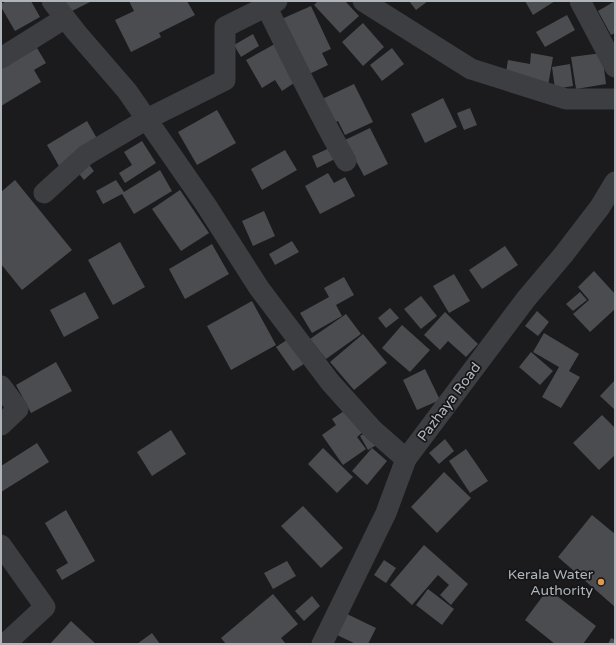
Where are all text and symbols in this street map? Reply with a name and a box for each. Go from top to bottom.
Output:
street label: Pazhaya Road [414,359,484,445]
place label: Kerala Water Authority [508,566,594,599]
marker: Kerala Water Authority [596,577,606,587]

